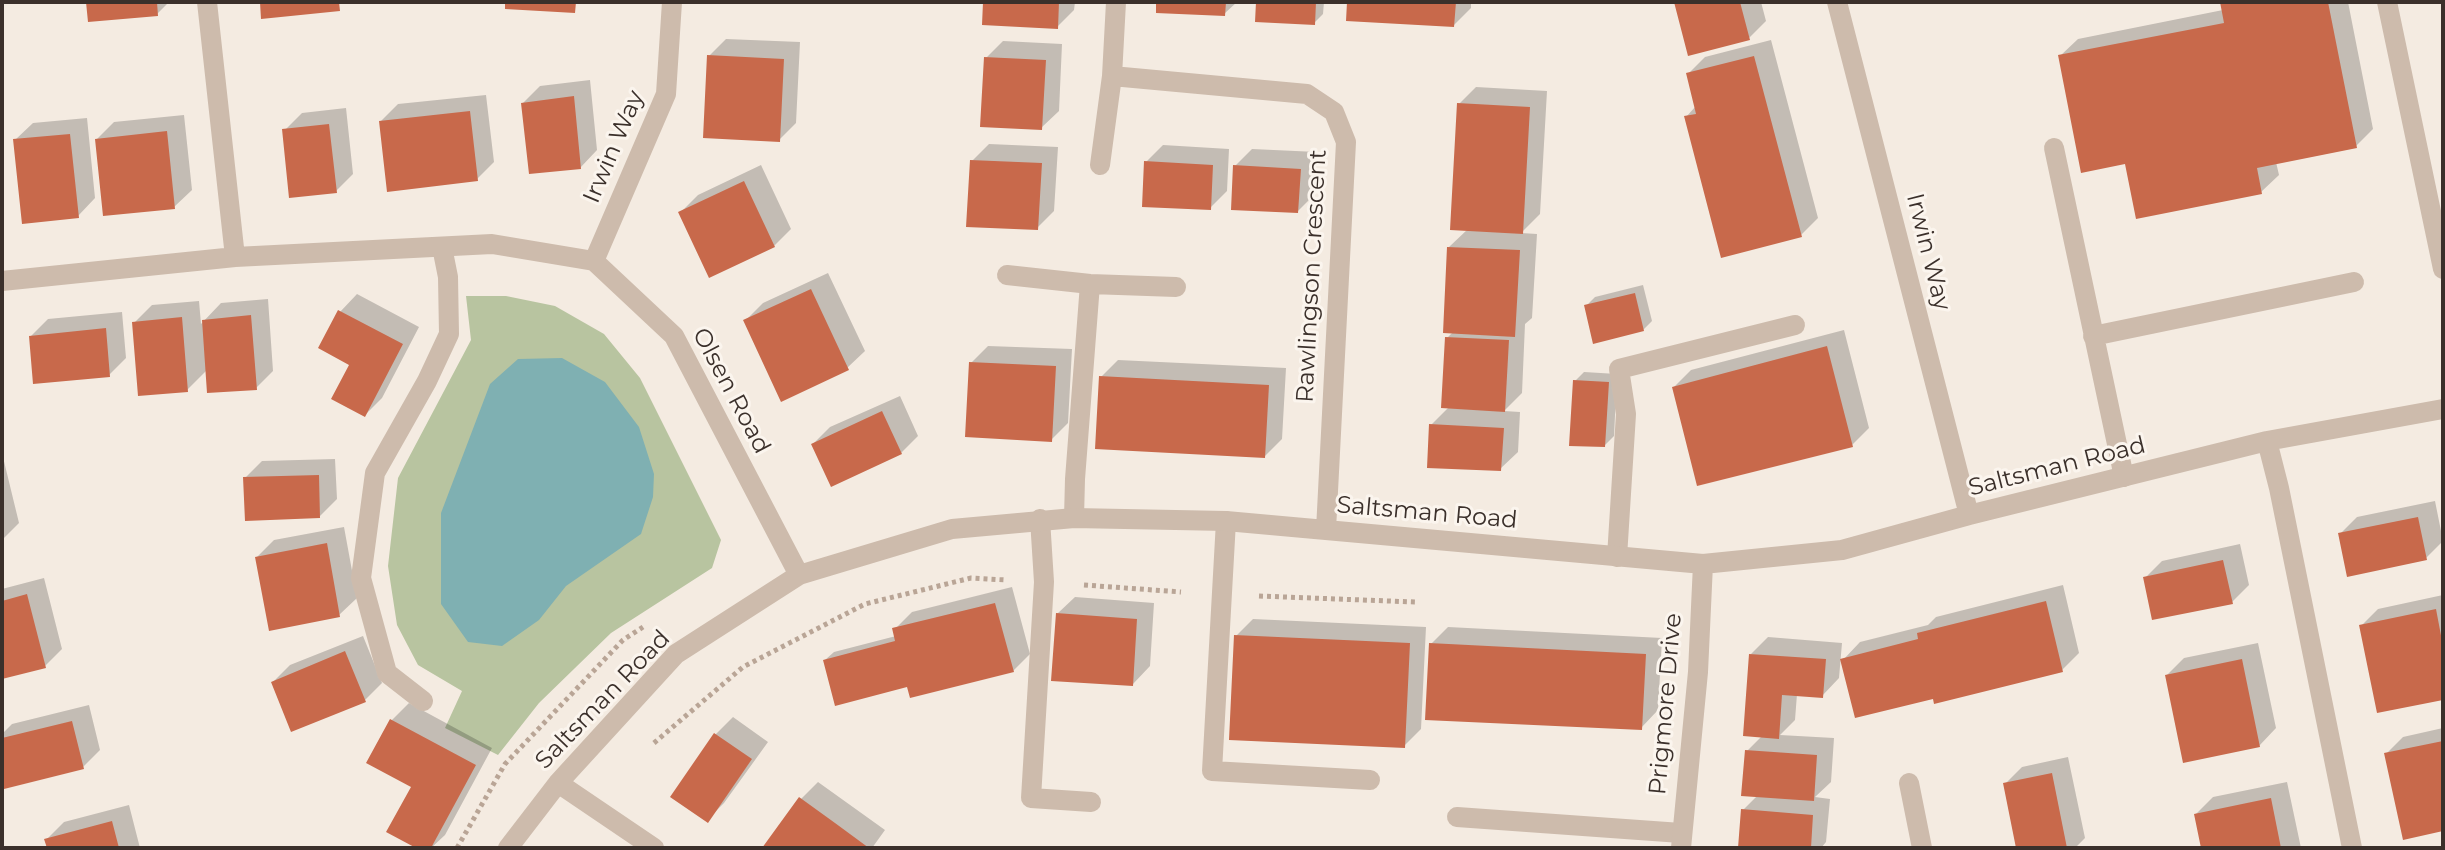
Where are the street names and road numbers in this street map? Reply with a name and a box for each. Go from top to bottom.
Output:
street label: Irwin Way [577,86,651,208]
street label: Rawlingson Crescent [1291,149,1333,403]
street label: Irwin Way [1900,191,1956,313]
street label: Olsen Road [686,323,776,459]
street label: Saltsman Road [1965,431,2149,503]
street label: Saltsman Road [1335,491,1519,535]
street label: Prigmore Drive [1644,612,1688,796]
street label: Saltsman Road [530,625,676,775]

